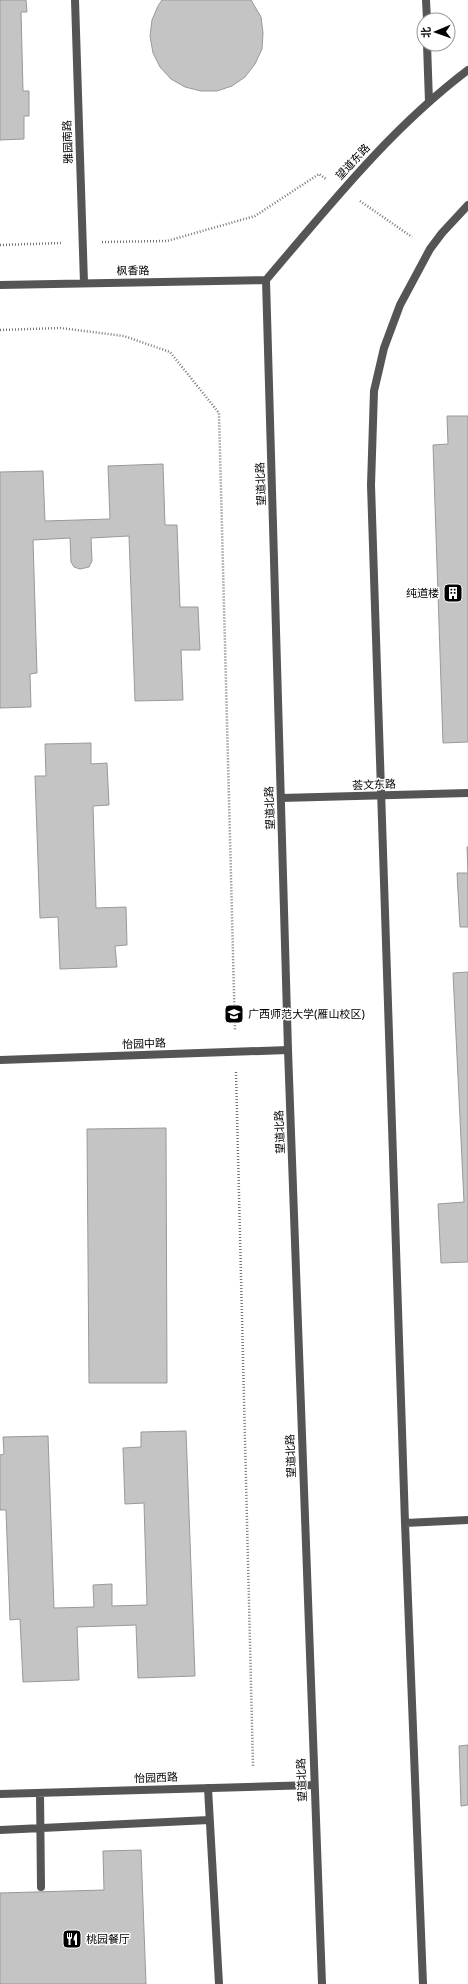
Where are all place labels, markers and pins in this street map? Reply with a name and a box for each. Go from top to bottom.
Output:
building icon: 纯道楼 [442,582,464,604]
place label: 纯道楼 [406,587,439,600]
school or university icon: 广西师范大学(雁山校区) [223,1003,245,1025]
place label: 广西师范大学(雁山校区) [248,1008,365,1021]
restaurant icon: 桃园餐厅 [61,1928,83,1950]
place label: 桃园餐厅 [86,1933,130,1946]

